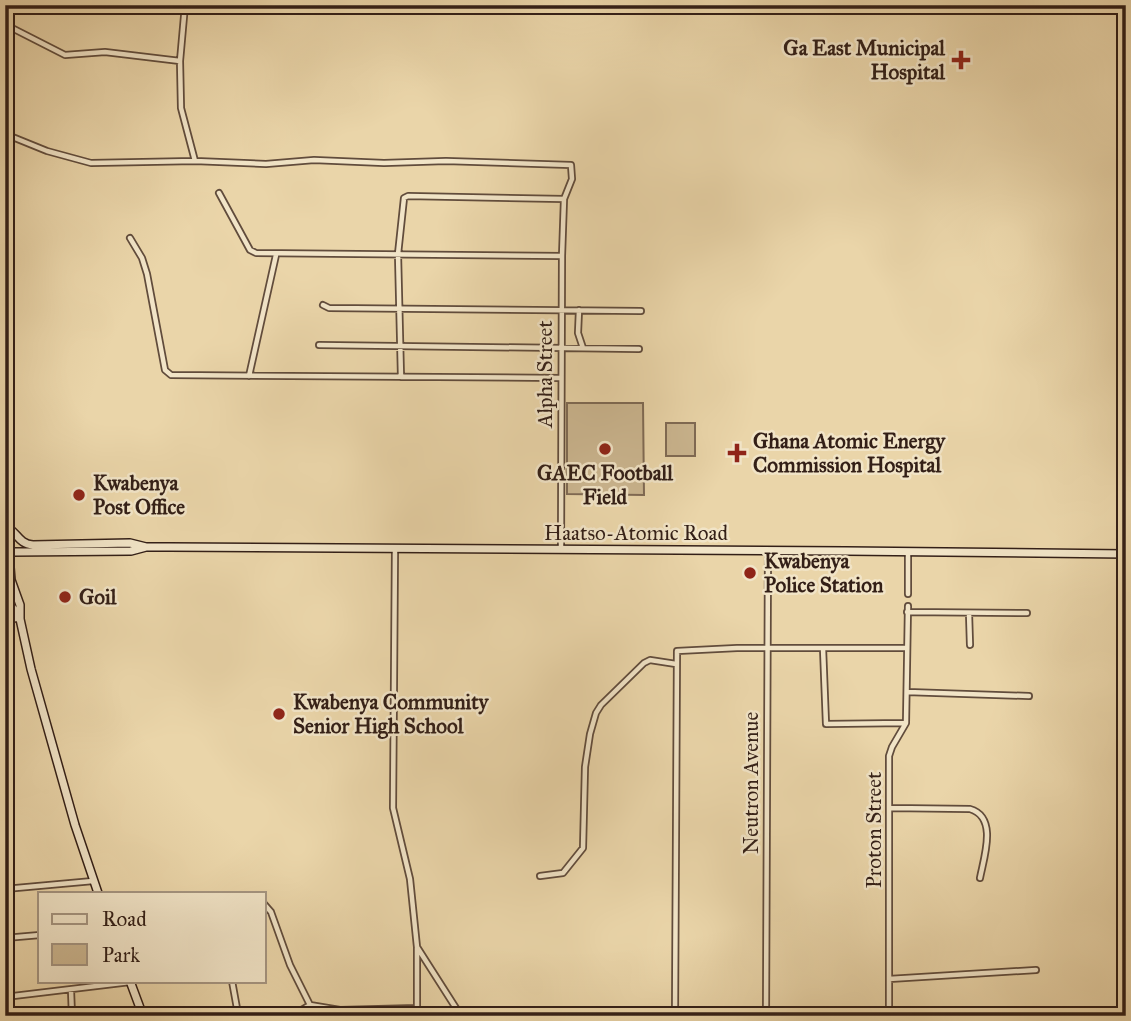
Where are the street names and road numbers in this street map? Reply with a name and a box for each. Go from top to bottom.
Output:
street label: Alpha Street [532,320,558,429]
street label: Haatso-Atomic Road [544,520,728,546]
street label: Neutron Avenue [738,712,764,854]
street label: Proton Street [861,771,887,888]

